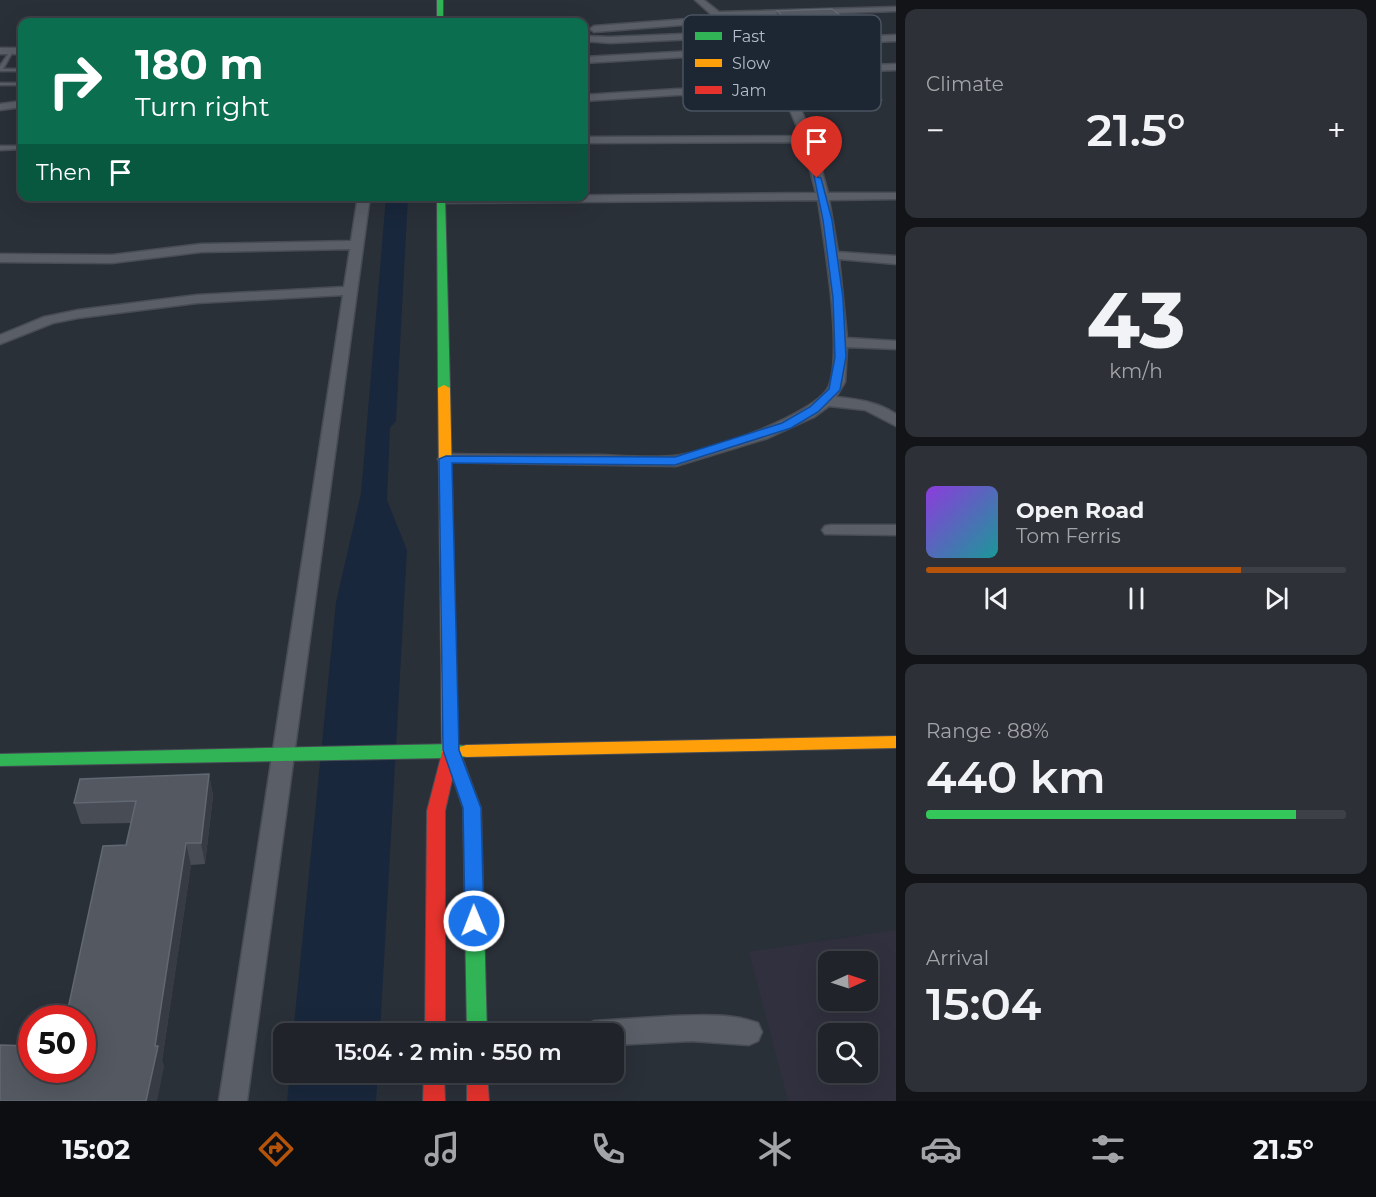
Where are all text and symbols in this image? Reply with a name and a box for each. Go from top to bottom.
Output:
legend [683,15,881,111]
text: Fast [732,27,766,46]
text: 180 m [135,38,264,90]
icon: right [36,42,114,120]
text: Slow [732,54,770,73]
text: Climate [926,72,1004,96]
text: Jam [731,81,766,100]
text: Turn right [135,90,270,123]
text: 21.5° [1086,102,1186,157]
text: − [926,110,945,150]
text: + [1327,110,1346,150]
pin [791,116,842,178]
icon: arrive [800,125,833,158]
icon: arrive [104,156,137,189]
text: Then [36,159,92,186]
text: 43 [1086,272,1186,368]
text: km/h [1109,359,1163,383]
text: Open Road [1016,497,1144,524]
text: Tom Ferris [1016,524,1121,548]
icon: previous [980,582,1013,615]
icon: pause [1120,582,1153,615]
icon: next [1260,582,1293,615]
text: Range · 88% [926,719,1049,743]
text: 440 km [926,749,1106,804]
position arrow [442,889,506,953]
text: Arrival [926,946,989,970]
north arrow [818,951,878,1011]
map controls [818,951,878,1083]
text: 15:04 [926,976,1041,1031]
speed limit sign: 50 [18,1005,96,1083]
button: search [818,1023,878,1083]
text: 15:04 · 2 min · 550 m [335,1039,562,1066]
icon: directions [255,1128,297,1170]
icon: music [421,1128,463,1170]
icon: phone [587,1128,629,1170]
icon: climate [754,1128,796,1170]
icon: car [920,1128,962,1170]
icon: filters [1087,1128,1129,1170]
text: 15:02 [62,1133,130,1166]
text: 21.5° [1253,1133,1314,1166]

